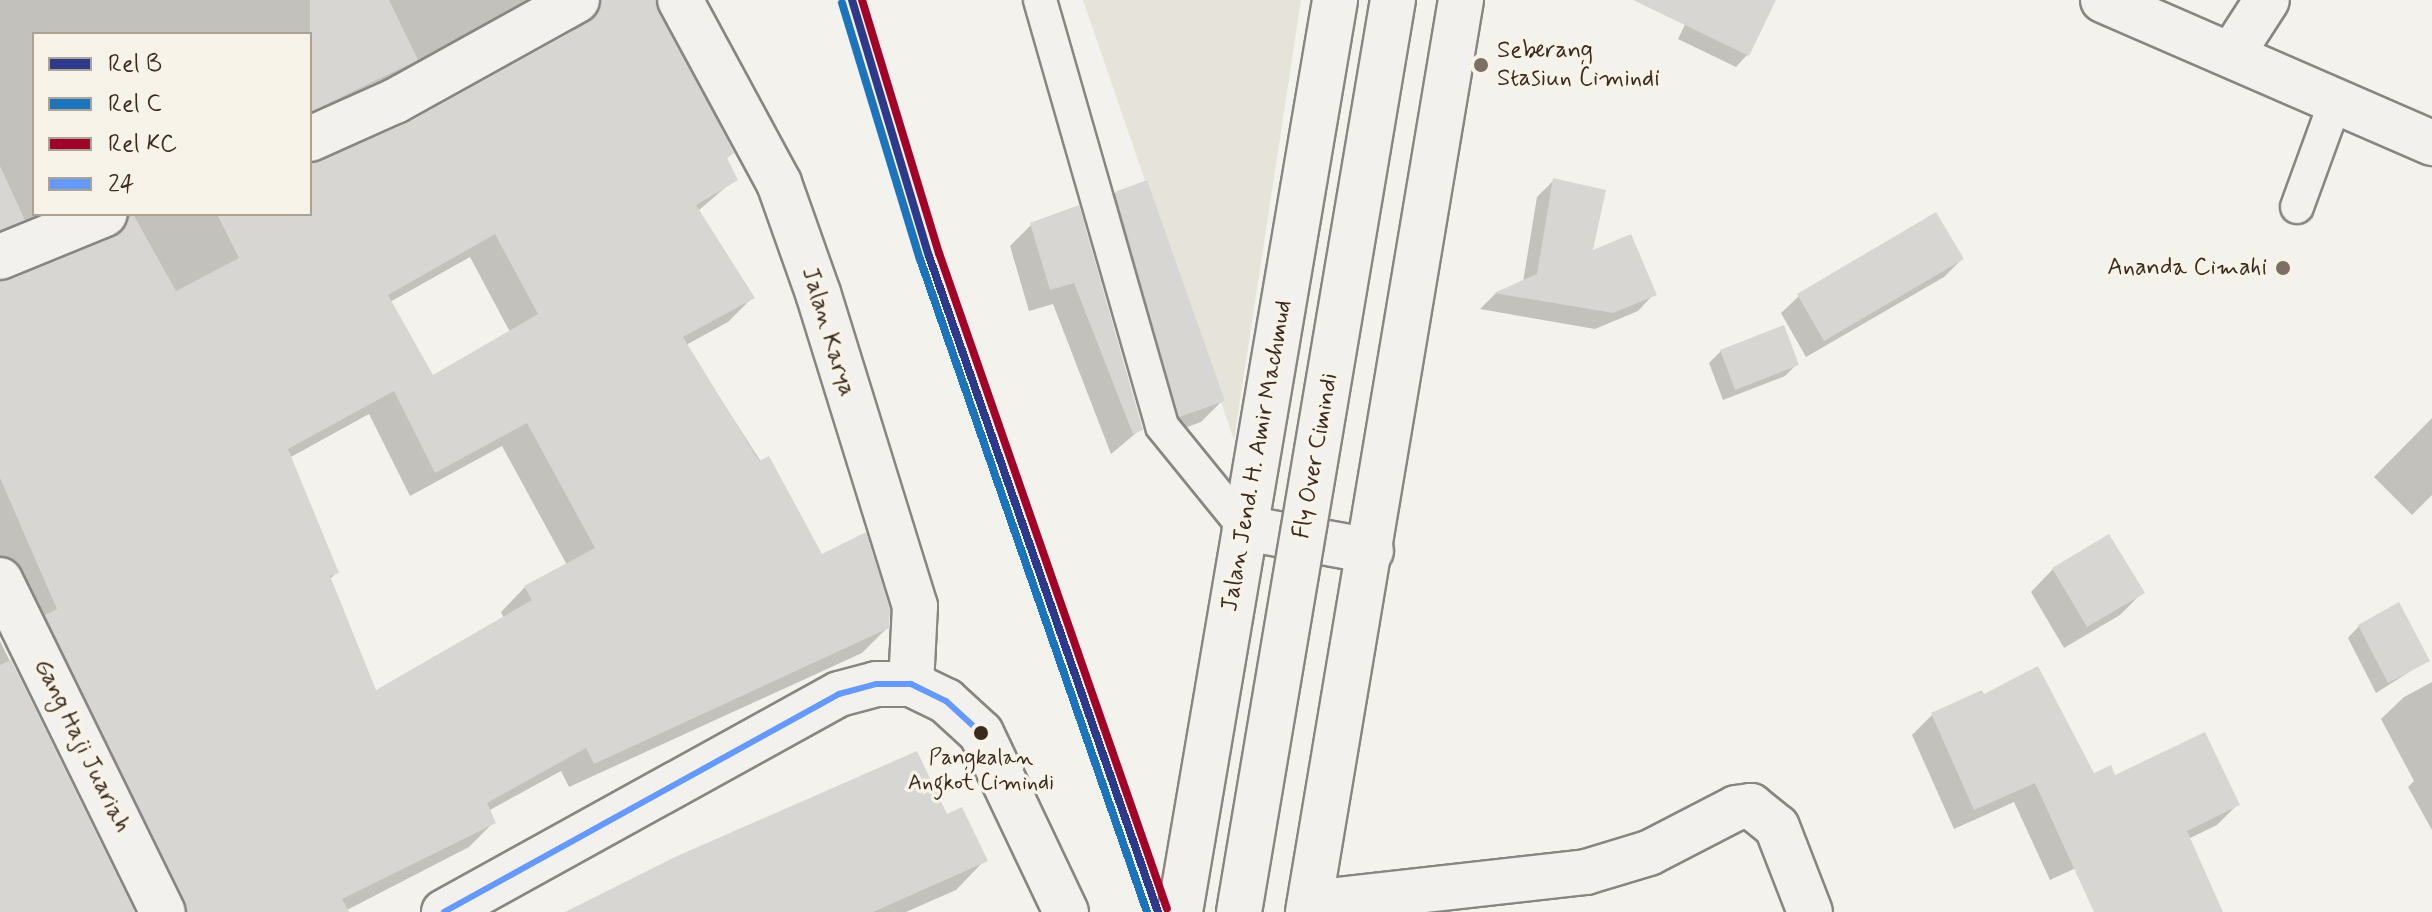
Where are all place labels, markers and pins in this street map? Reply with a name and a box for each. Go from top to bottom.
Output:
place label: Seberang Stasiun Cimindi [1497,37,1665,93]
marker: Seberang Stasiun Cimindi [1472,56,1490,74]
place label: Ananda Cimahi [2107,254,2267,282]
marker: Ananda Cimahi [2274,259,2292,277]
marker: Pangkalan Angkot Cimindi [973,725,989,741]
place label: Pangkalan Angkot Cimindi [905,745,1057,796]

